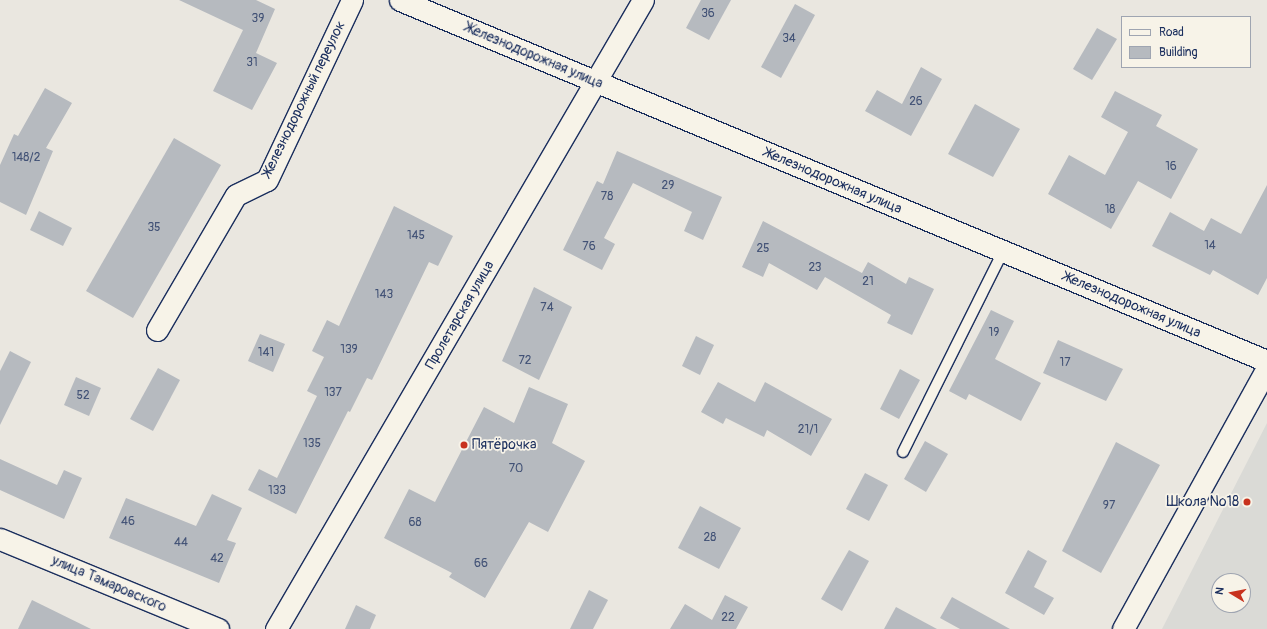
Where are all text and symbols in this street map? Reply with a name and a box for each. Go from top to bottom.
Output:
house number: 36 [701,7,715,21]
house number: 39 [252,12,264,26]
legend [1121,16,1251,68]
street label: Железнодорожный переулок [259,18,349,180]
street label: Железнодорожная улица [463,19,605,93]
text: Road [1159,25,1184,40]
house number: 34 [782,32,796,46]
text: Building [1159,45,1198,60]
house number: 31 [246,56,258,70]
house number: 26 [909,95,923,109]
street label: Железнодорожная улица [762,144,904,218]
house number: 148/2 [12,151,40,165]
house number: 16 [1165,160,1177,174]
house number: 29 [662,179,674,193]
house number: 78 [601,190,613,204]
house number: 18 [1105,203,1115,217]
house number: 35 [147,221,161,235]
house number: 145 [407,229,425,243]
house number: 14 [1204,239,1216,253]
house number: 76 [582,240,596,254]
house number: 25 [756,242,770,256]
street label: Пролетарская улица [422,258,498,372]
house number: 23 [808,261,822,275]
street label: Железнодорожная улица [1061,268,1203,342]
house number: 21 [862,275,874,289]
house number: 143 [375,288,393,302]
house number: 74 [540,301,554,315]
house number: 19 [989,326,999,340]
house number: 139 [340,343,358,357]
house number: 141 [258,346,274,360]
house number: 72 [518,354,532,368]
house number: 17 [1059,356,1071,370]
house number: 137 [324,386,342,400]
house number: 52 [76,389,90,403]
house number: 21/1 [798,423,818,437]
house number: 135 [303,437,321,451]
place label: Пятёрочка [472,437,536,453]
marker: Пятёрочка [459,440,469,450]
house number: 70 [509,462,523,476]
house number: 133 [268,484,286,498]
place label: Школа №18 [1166,494,1239,510]
marker: Школа №18 [1242,497,1252,507]
house number: 97 [1103,499,1115,513]
house number: 46 [121,515,135,529]
house number: 68 [408,516,422,530]
house number: 28 [704,531,716,545]
house number: 44 [174,536,188,550]
street label: улица Тамаровского [49,552,169,616]
house number: 42 [210,552,224,566]
house number: 66 [474,557,488,571]
north arrow [1211,573,1251,613]
text: N [1213,586,1227,596]
house number: 22 [721,611,735,625]

